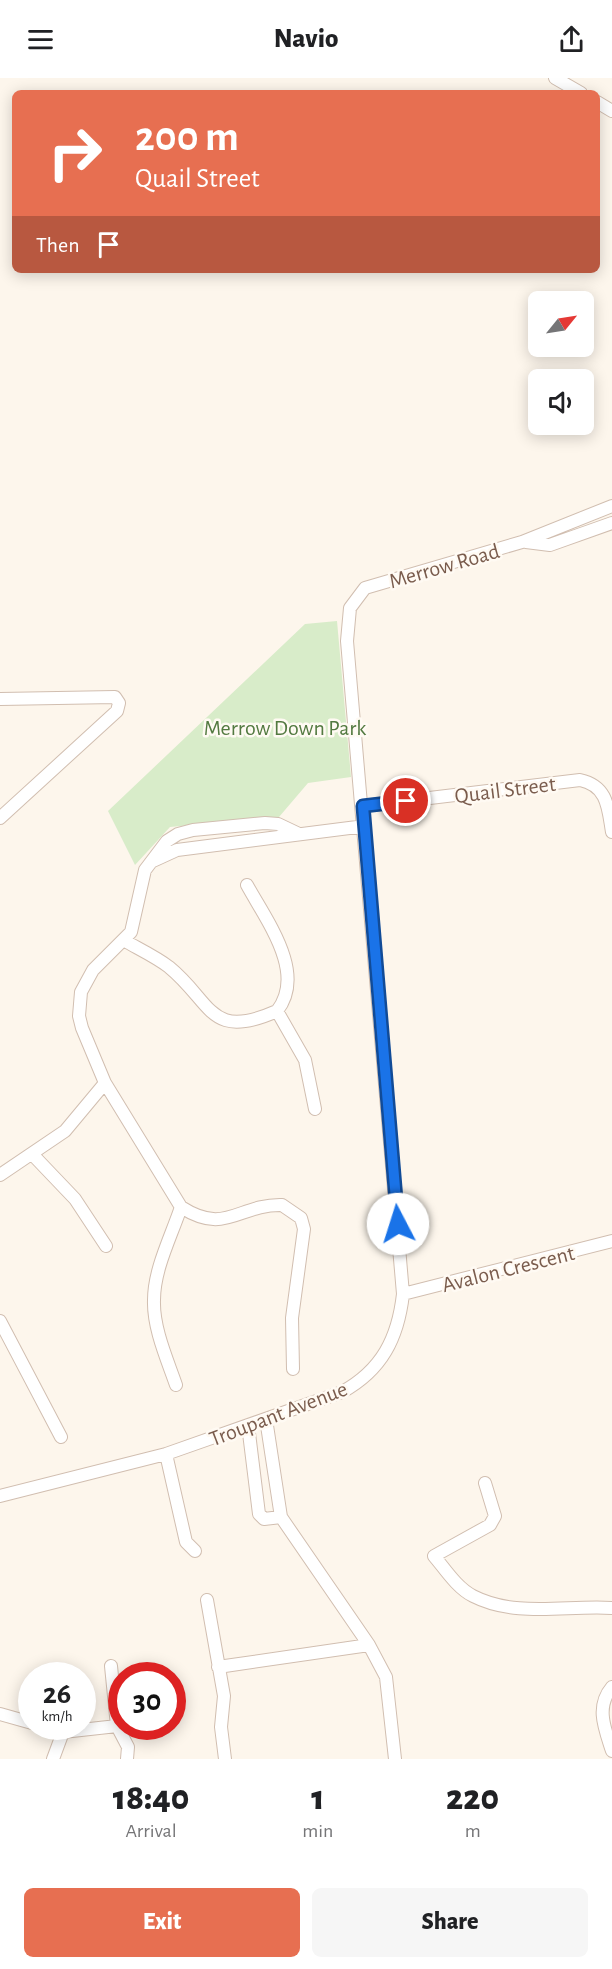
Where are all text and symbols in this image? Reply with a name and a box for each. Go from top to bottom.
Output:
icon: menu [24,23,57,56]
icon: share [555,23,588,56]
text: Navio [274,25,338,52]
icon: right [36,114,114,192]
text: 200 m [135,116,239,158]
text: Quail Street [135,165,260,192]
icon: arrive [92,228,125,261]
text: Then [36,234,80,256]
north arrow [528,291,594,357]
map controls [528,291,594,435]
button: sound [528,369,594,435]
street label: Merrow Road [386,540,502,592]
park label: Merrow Down Park [204,717,366,739]
street label: Quail Street [453,773,557,807]
pin [380,775,431,826]
icon: arrive [389,784,422,817]
position arrow [366,1192,430,1256]
street label: Avalon Crescent [440,1242,577,1296]
street label: Troupant Avenue [206,1378,350,1450]
speed limit sign: 30 [108,1662,186,1740]
text: 26 [43,1679,71,1709]
text: km/h [42,1709,72,1724]
text: 18:40 [113,1780,189,1816]
text: 1 [311,1780,324,1816]
text: 220 [446,1780,499,1816]
text: Arrival [125,1821,177,1841]
text: min [302,1821,333,1841]
text: m [465,1821,481,1841]
button: Exit [24,1888,300,1957]
button: Share [312,1888,588,1957]

